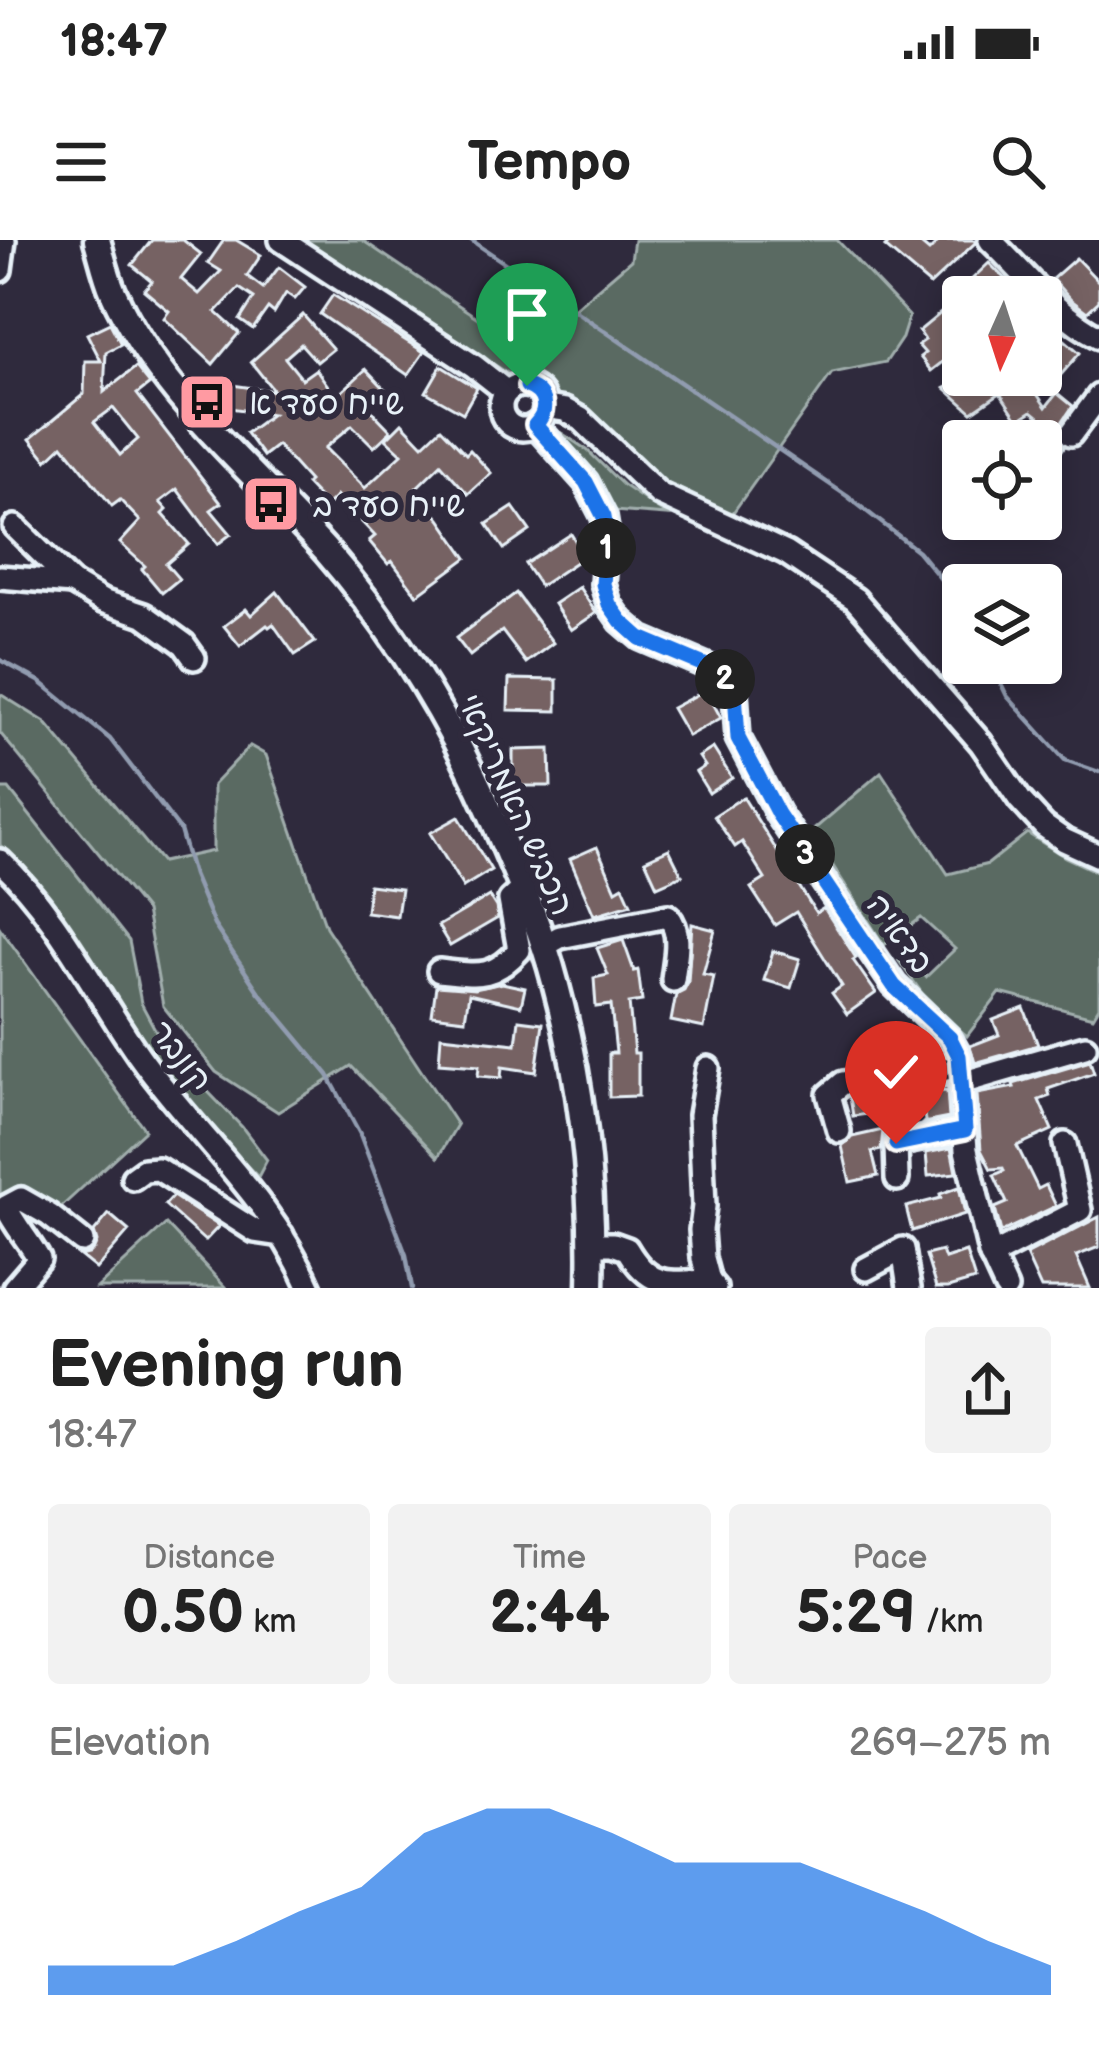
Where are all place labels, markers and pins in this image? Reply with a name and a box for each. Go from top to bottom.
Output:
pin [476,263,578,386]
bus stop icon: שייח סעד א [176,371,238,433]
place label: שייח סעד א [249,384,404,424]
bus stop icon: שייח סעד ב [240,473,302,535]
place label: שייח סעד ב [313,486,465,526]
pin: 1 [576,518,636,578]
pin: 2 [695,649,755,709]
pin: 3 [775,824,835,884]
pin [845,1021,947,1144]

